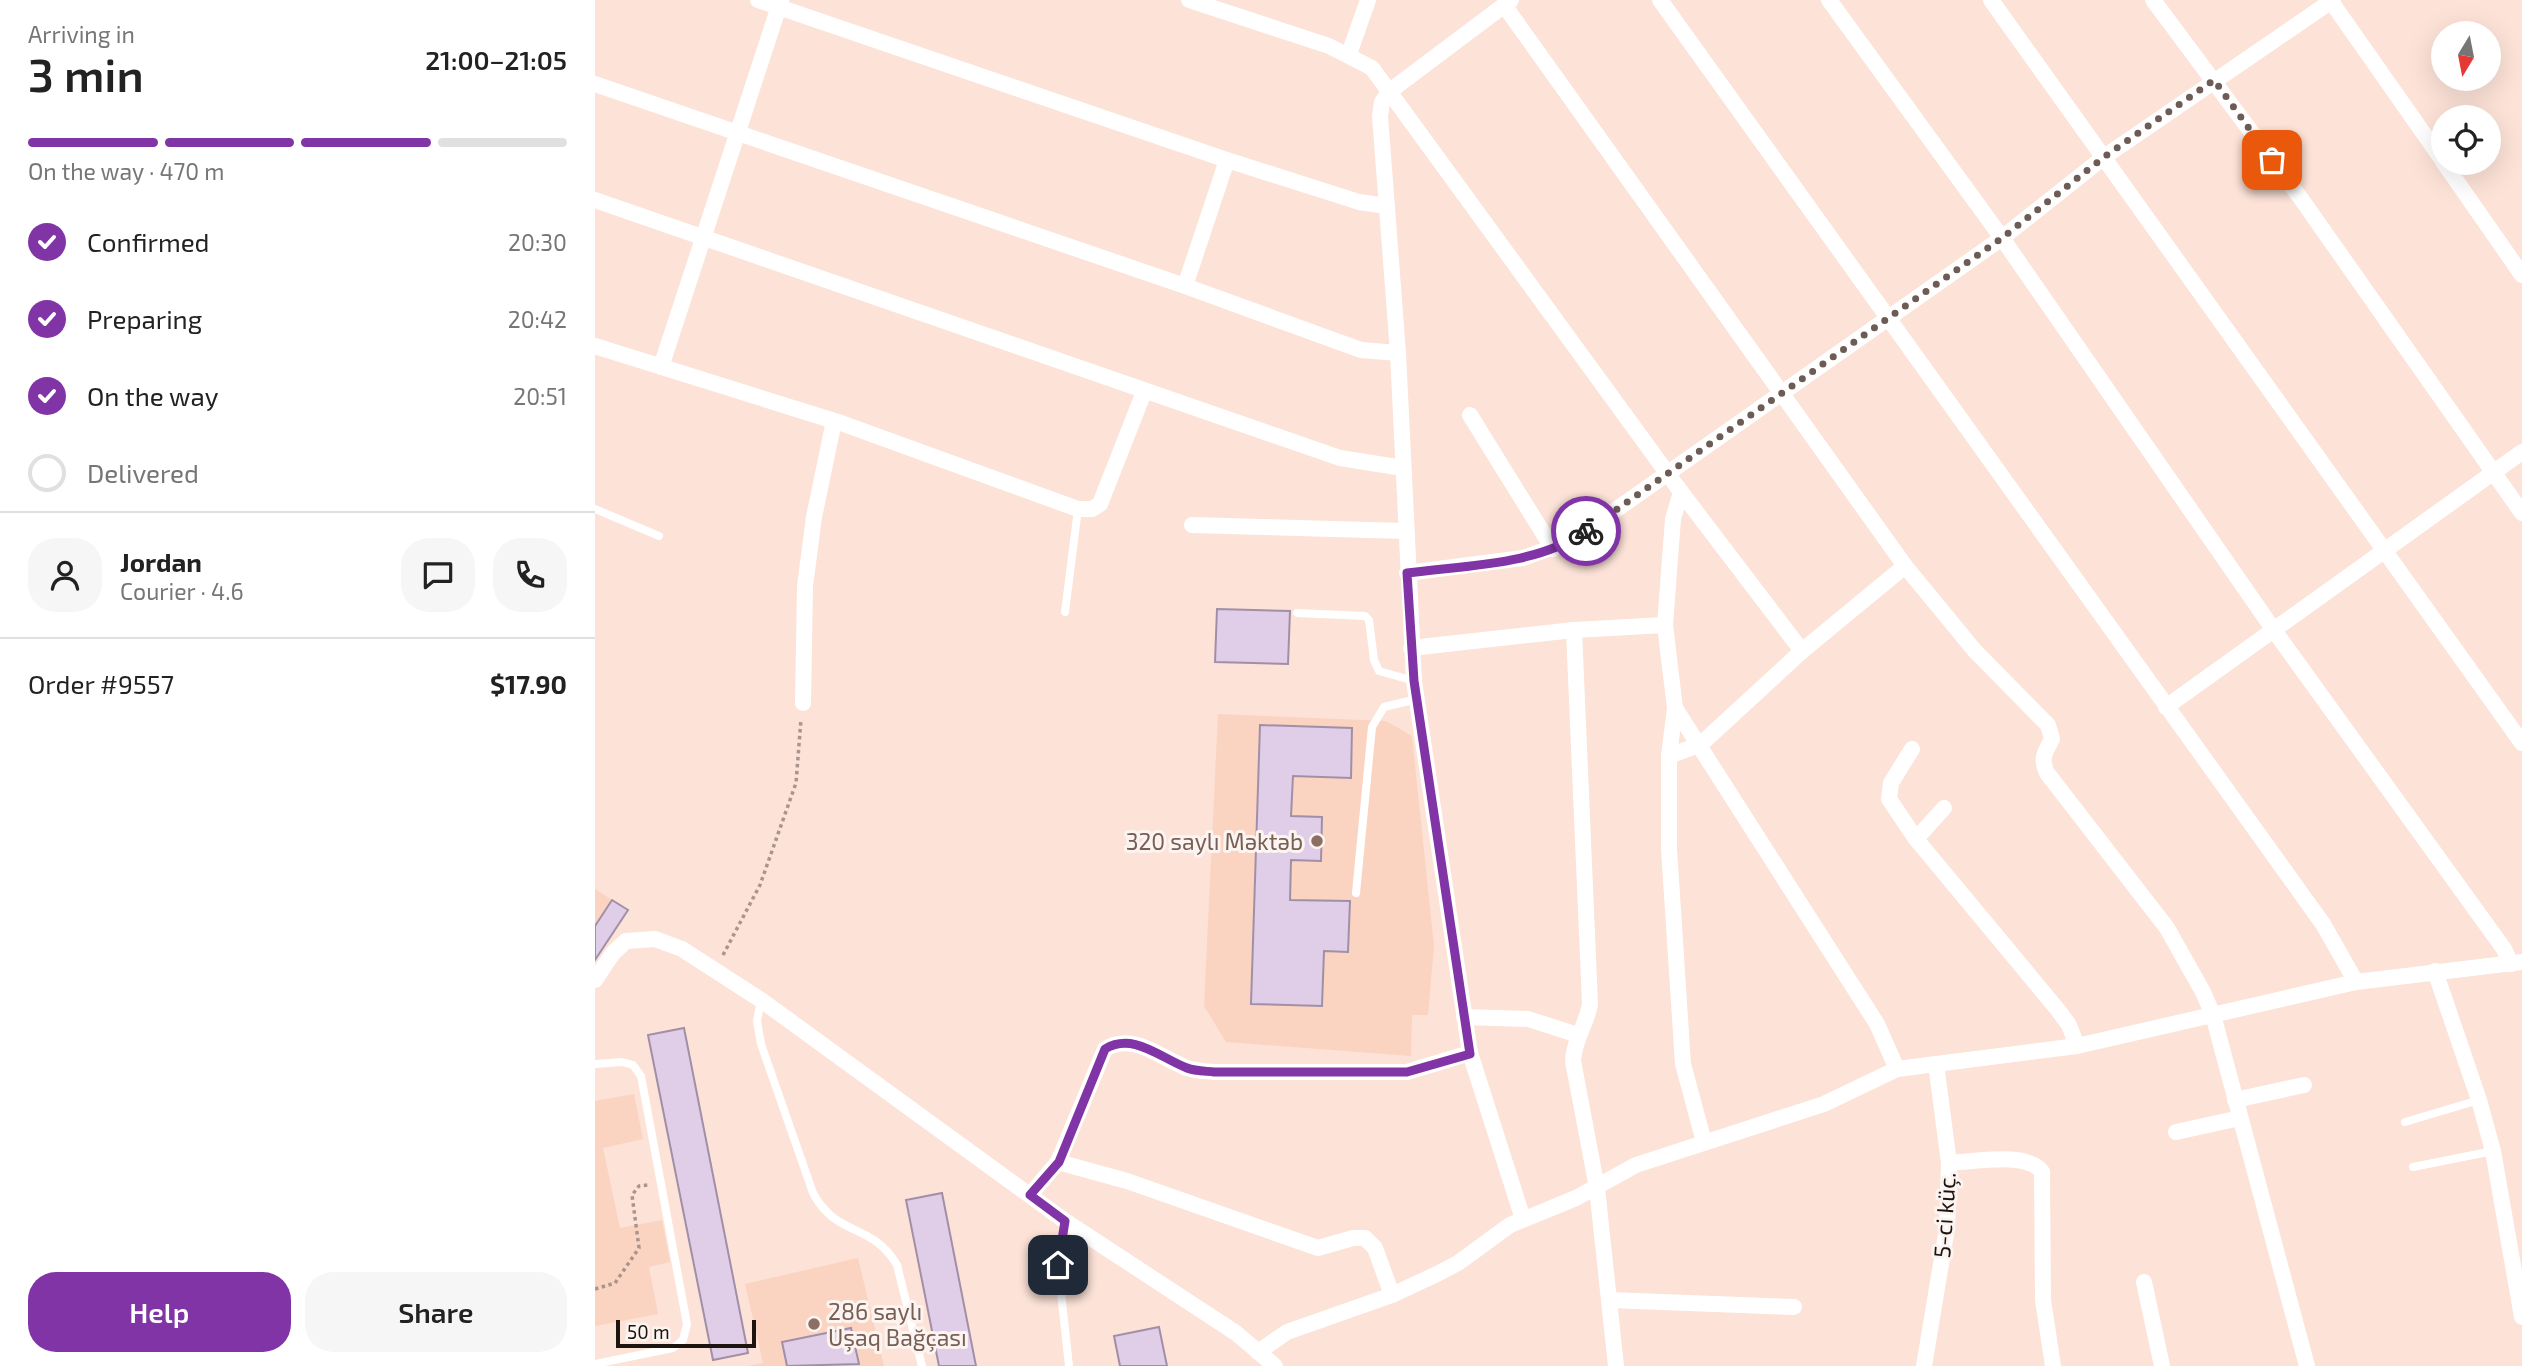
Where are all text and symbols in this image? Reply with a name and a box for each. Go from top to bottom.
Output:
text: Arriving in [28,20,135,48]
north arrow [2431,21,2501,91]
map controls [2431,21,2501,175]
text: 21:00–21:05 [425,44,567,75]
text: 3 min [28,46,144,101]
button: locate [2431,105,2501,175]
pin [2242,130,2302,190]
icon: bag [2253,141,2291,179]
text: On the way · 470 m [28,157,225,185]
icon: check [28,223,66,261]
text: Confirmed [87,226,210,257]
text: 20:30 [508,228,567,256]
icon: check [28,300,66,338]
text: Preparing [87,303,202,334]
text: 20:42 [508,305,567,333]
icon: check [28,377,66,415]
text: On the way [87,380,218,411]
text: 20:51 [513,382,567,410]
text: Delivered [87,457,199,488]
courier [1551,496,1621,566]
icon: bike [1567,512,1605,550]
button: person [28,538,102,612]
button: chat [401,538,475,612]
button: phone [493,538,567,612]
text: Jordan [120,546,202,577]
text: Courier · 4.6 [120,577,244,605]
text: Order #9557 [28,668,174,699]
text: $17.90 [490,668,567,699]
place label: 320 saylı Məktəb [1126,827,1303,855]
marker: 320 saylı Məktəb [1309,833,1325,849]
street label: 5-ci küç. [1927,1171,1962,1259]
pin [1028,1235,1088,1295]
icon: home [1039,1246,1077,1284]
button: Help [28,1272,291,1352]
button: Share [305,1272,567,1352]
place label: 286 saylı Uşaq Bağçası [828,1297,967,1352]
marker: 286 saylı Uşaq Bağçası [806,1316,822,1332]
scale bar [616,1317,756,1349]
text: 50 m [627,1320,670,1343]

